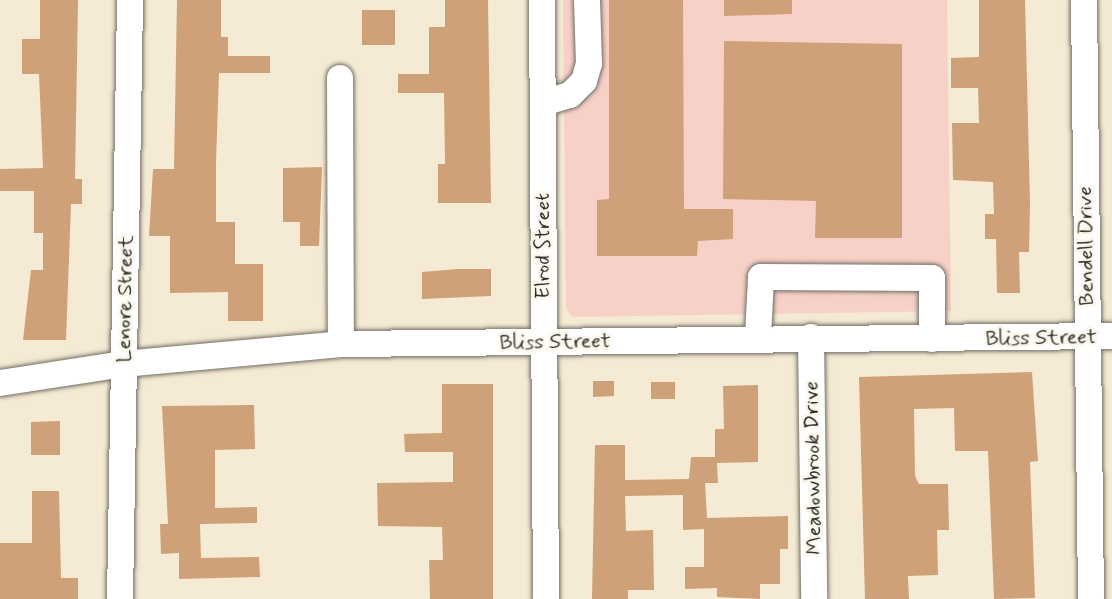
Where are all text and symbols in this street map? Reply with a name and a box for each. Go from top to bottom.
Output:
street label: Bendell Drive [1072,187,1100,305]
street label: Elrod Street [530,191,556,301]
street label: Lenore Street [111,235,139,363]
street label: Bliss Street [986,324,1096,352]
street label: Bliss Street [500,328,610,356]
street label: Meadowbrook Drive [799,381,827,555]

